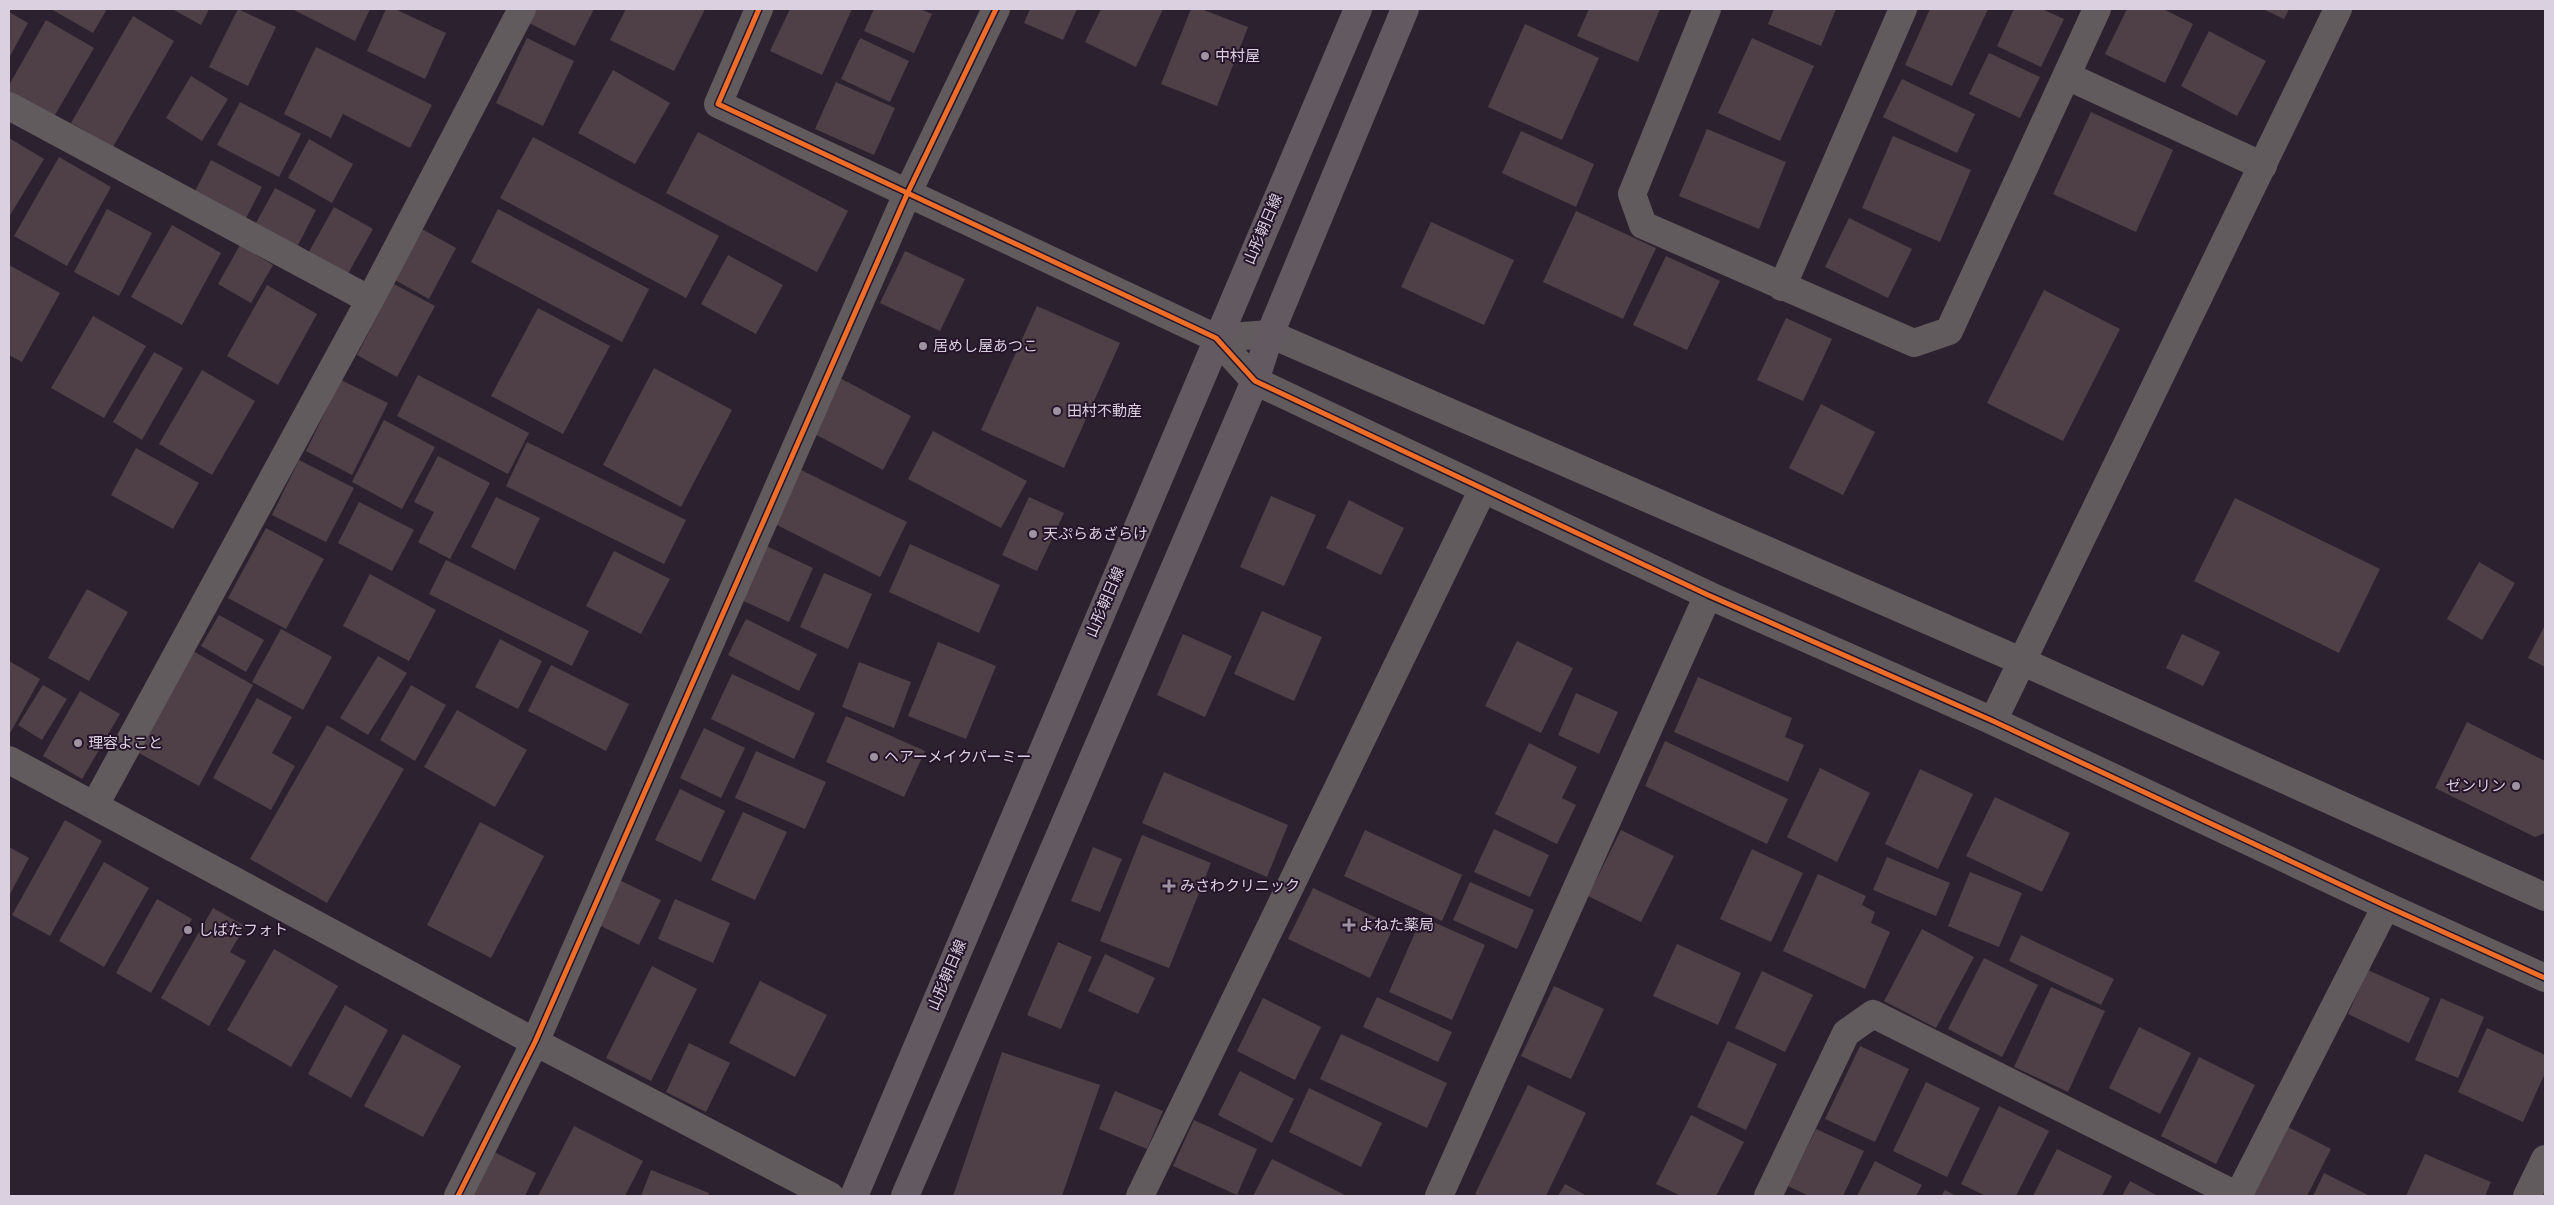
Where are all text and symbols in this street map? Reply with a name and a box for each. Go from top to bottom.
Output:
place label: 中村屋 [1215,46,1260,65]
marker: 中村屋 [1199,50,1211,62]
street label: 山形朝日線 [1239,191,1286,267]
place label: 居めし屋あつこ [933,336,1038,355]
marker: 居めし屋あつこ [917,340,929,352]
place label: 田村不動産 [1067,401,1142,420]
marker: 田村不動産 [1051,405,1063,417]
place label: 天ぷらあざらけ [1043,524,1148,543]
marker: 天ぷらあざらけ [1027,528,1039,540]
street label: 山形朝日線 [1081,564,1128,640]
place label: 理容よこと [88,733,163,752]
marker: 理容よこと [72,737,84,749]
place label: ヘアーメイクパーミー [884,747,1031,766]
marker: ヘアーメイクパーミー [868,751,880,763]
place label: ゼンリン [2446,776,2506,795]
marker: ゼンリン [2510,780,2522,792]
place label: みさわクリニック [1180,876,1300,895]
marker: みさわクリニック [1162,879,1176,893]
place label: よねた薬局 [1359,915,1434,934]
marker: よねた薬局 [1343,919,1355,931]
place label: しばたフォト [198,920,288,939]
marker: しばたフォト [182,924,194,936]
street label: 山形朝日線 [923,937,970,1013]

